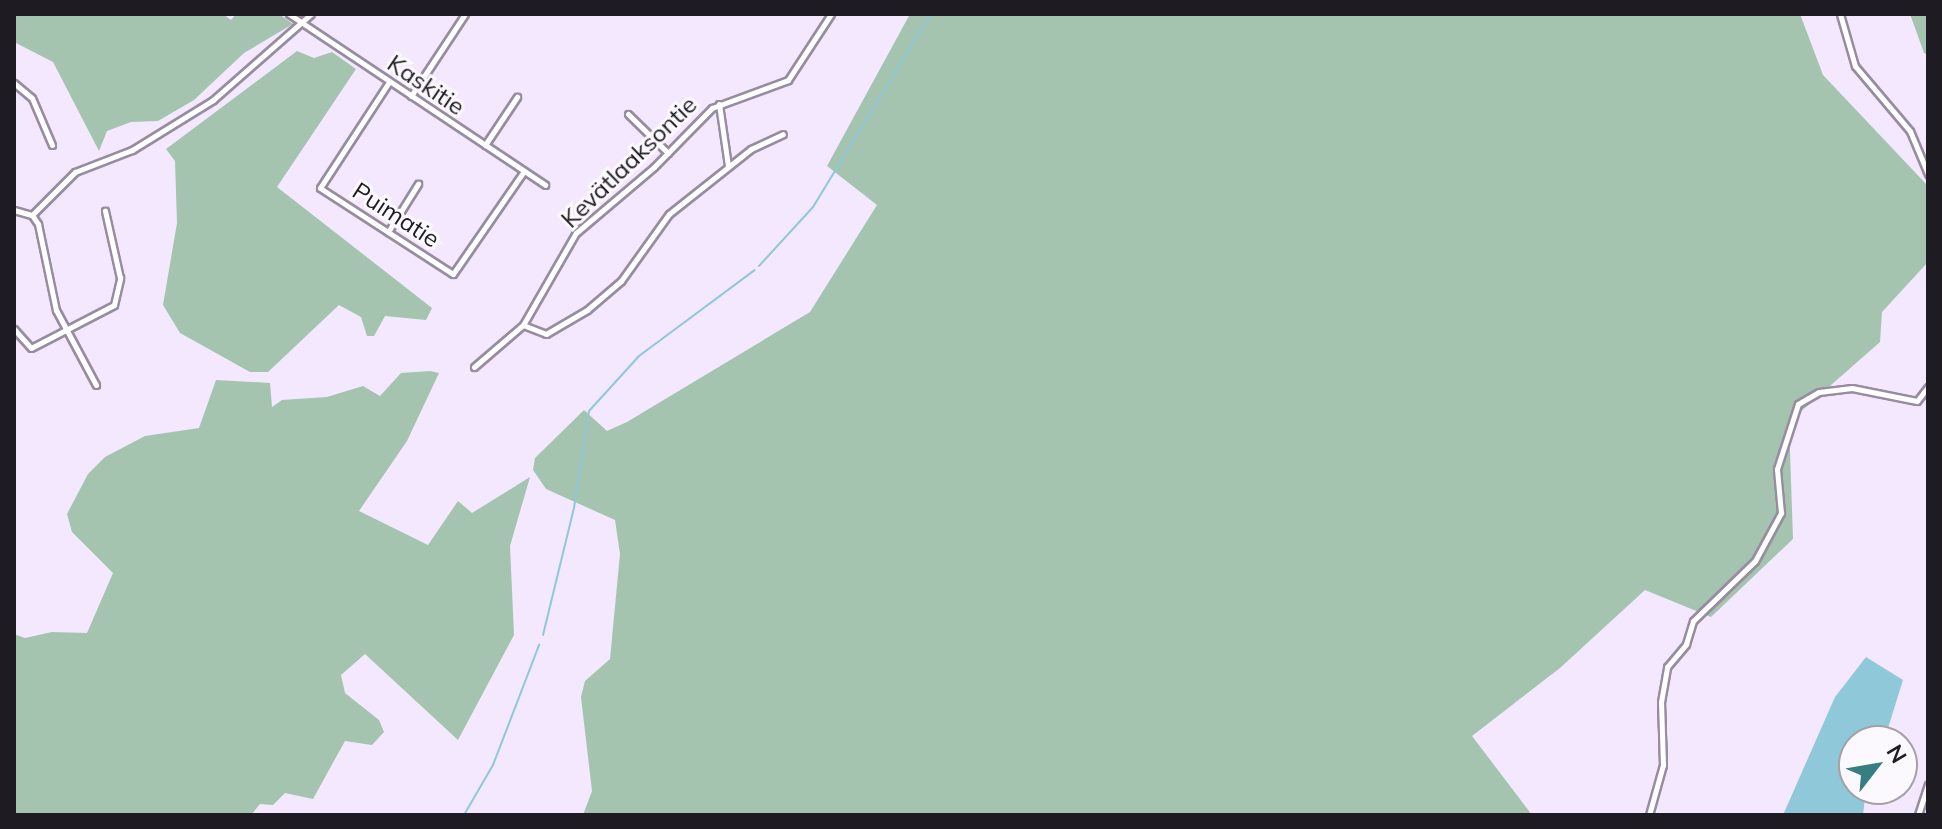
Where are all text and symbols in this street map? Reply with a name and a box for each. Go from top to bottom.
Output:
street label: Kaskitie [382,49,470,121]
street label: Kevätlaaksontie [555,90,703,234]
street label: Puimatie [347,176,445,254]
north arrow [1838,725,1918,805]
text: N [1881,739,1913,768]

